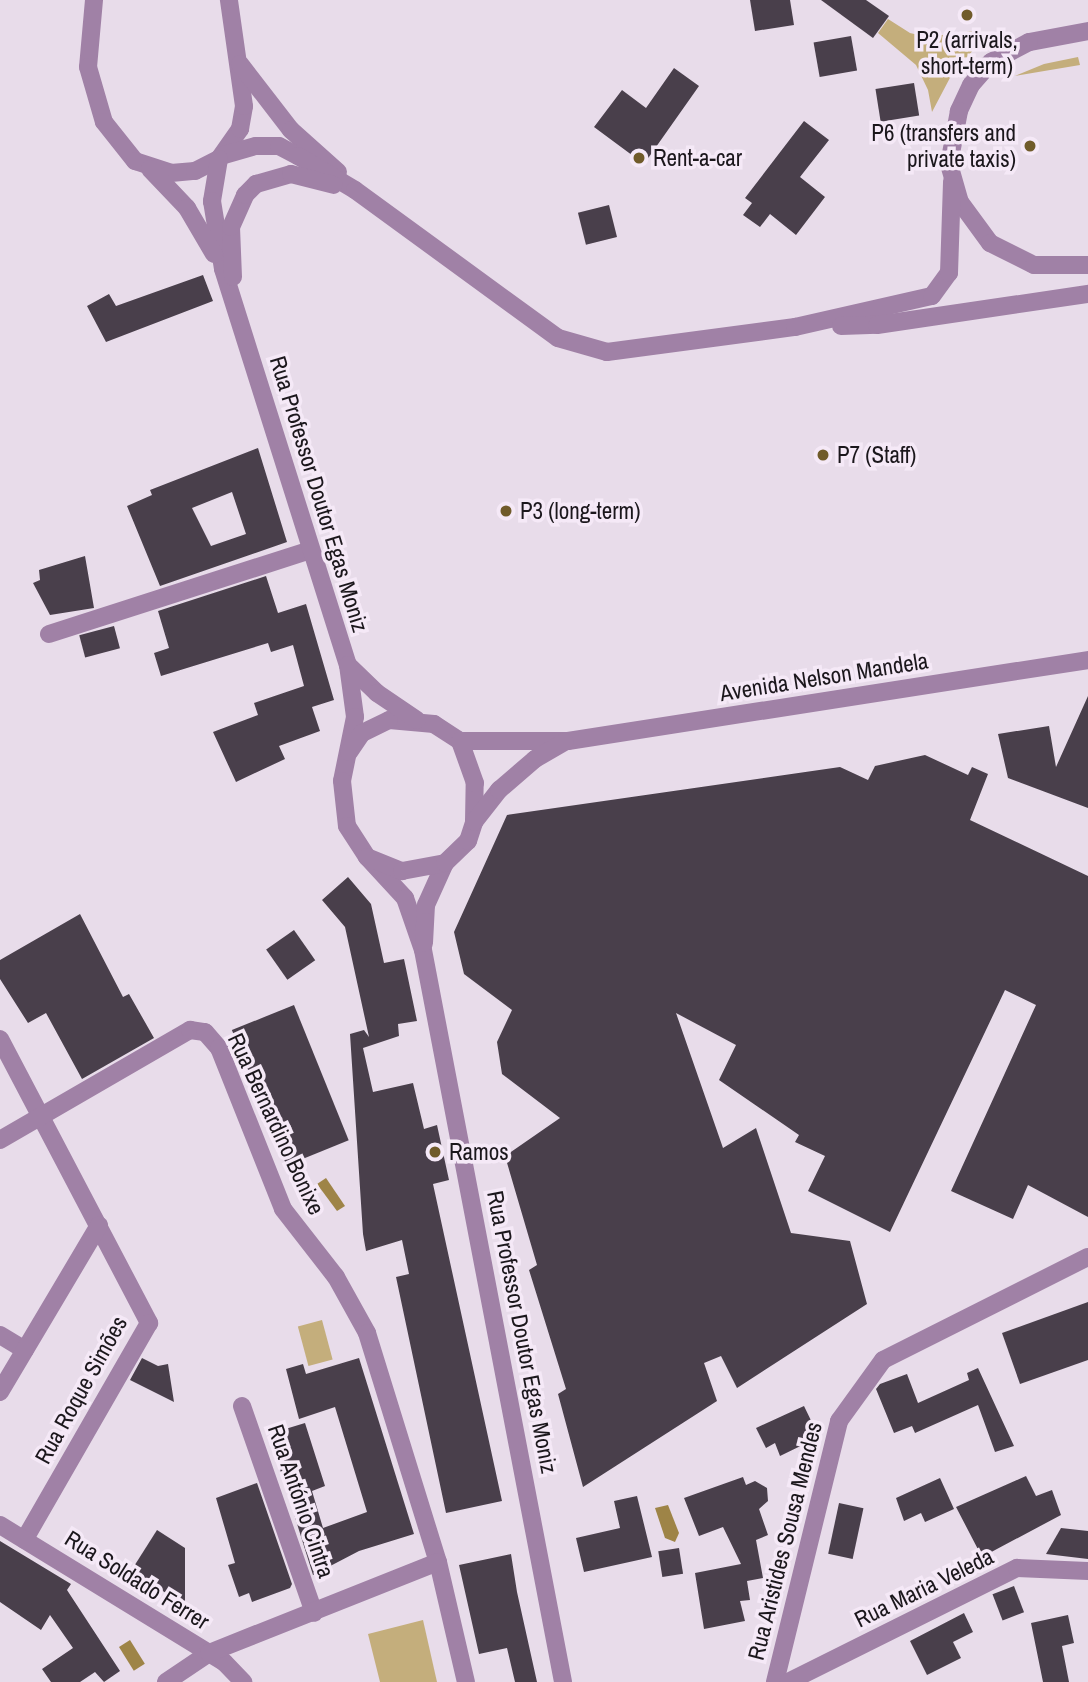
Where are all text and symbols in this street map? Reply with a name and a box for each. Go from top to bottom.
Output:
marker: P2 (arrivals, short-term) [959,7,975,23]
place label: P2 (arrivals, short-term) [916,26,1018,80]
place label: P6 (transfers and private taxis) [871,119,1016,173]
marker: P6 (transfers and private taxis) [1022,138,1038,154]
place label: Rent-a-car [653,144,742,172]
marker: Rent-a-car [631,150,647,166]
street label: Rua Professor Doutor Egas Moniz [264,353,374,635]
place label: P7 (Staff) [837,441,916,469]
marker: P7 (Staff) [815,447,831,463]
place label: P3 (long-term) [520,497,641,525]
marker: P3 (long-term) [498,503,514,519]
street label: Avenida Nelson Mandela [718,647,930,707]
street label: Rua Bernardino Bonixe [222,1029,330,1219]
place label: Ramos [449,1138,509,1166]
marker: Ramos [427,1144,443,1160]
street label: Rua Professor Doutor Egas Moniz [481,1188,563,1476]
street label: Rua Roque Simões [29,1311,133,1469]
street label: Rua Aristides Sousa Mendes [742,1419,828,1663]
street label: Rua António Cintra [262,1420,340,1582]
street label: Rua Soldado Ferrer [60,1525,214,1635]
street label: Rua Maria Veleda [850,1543,998,1633]

